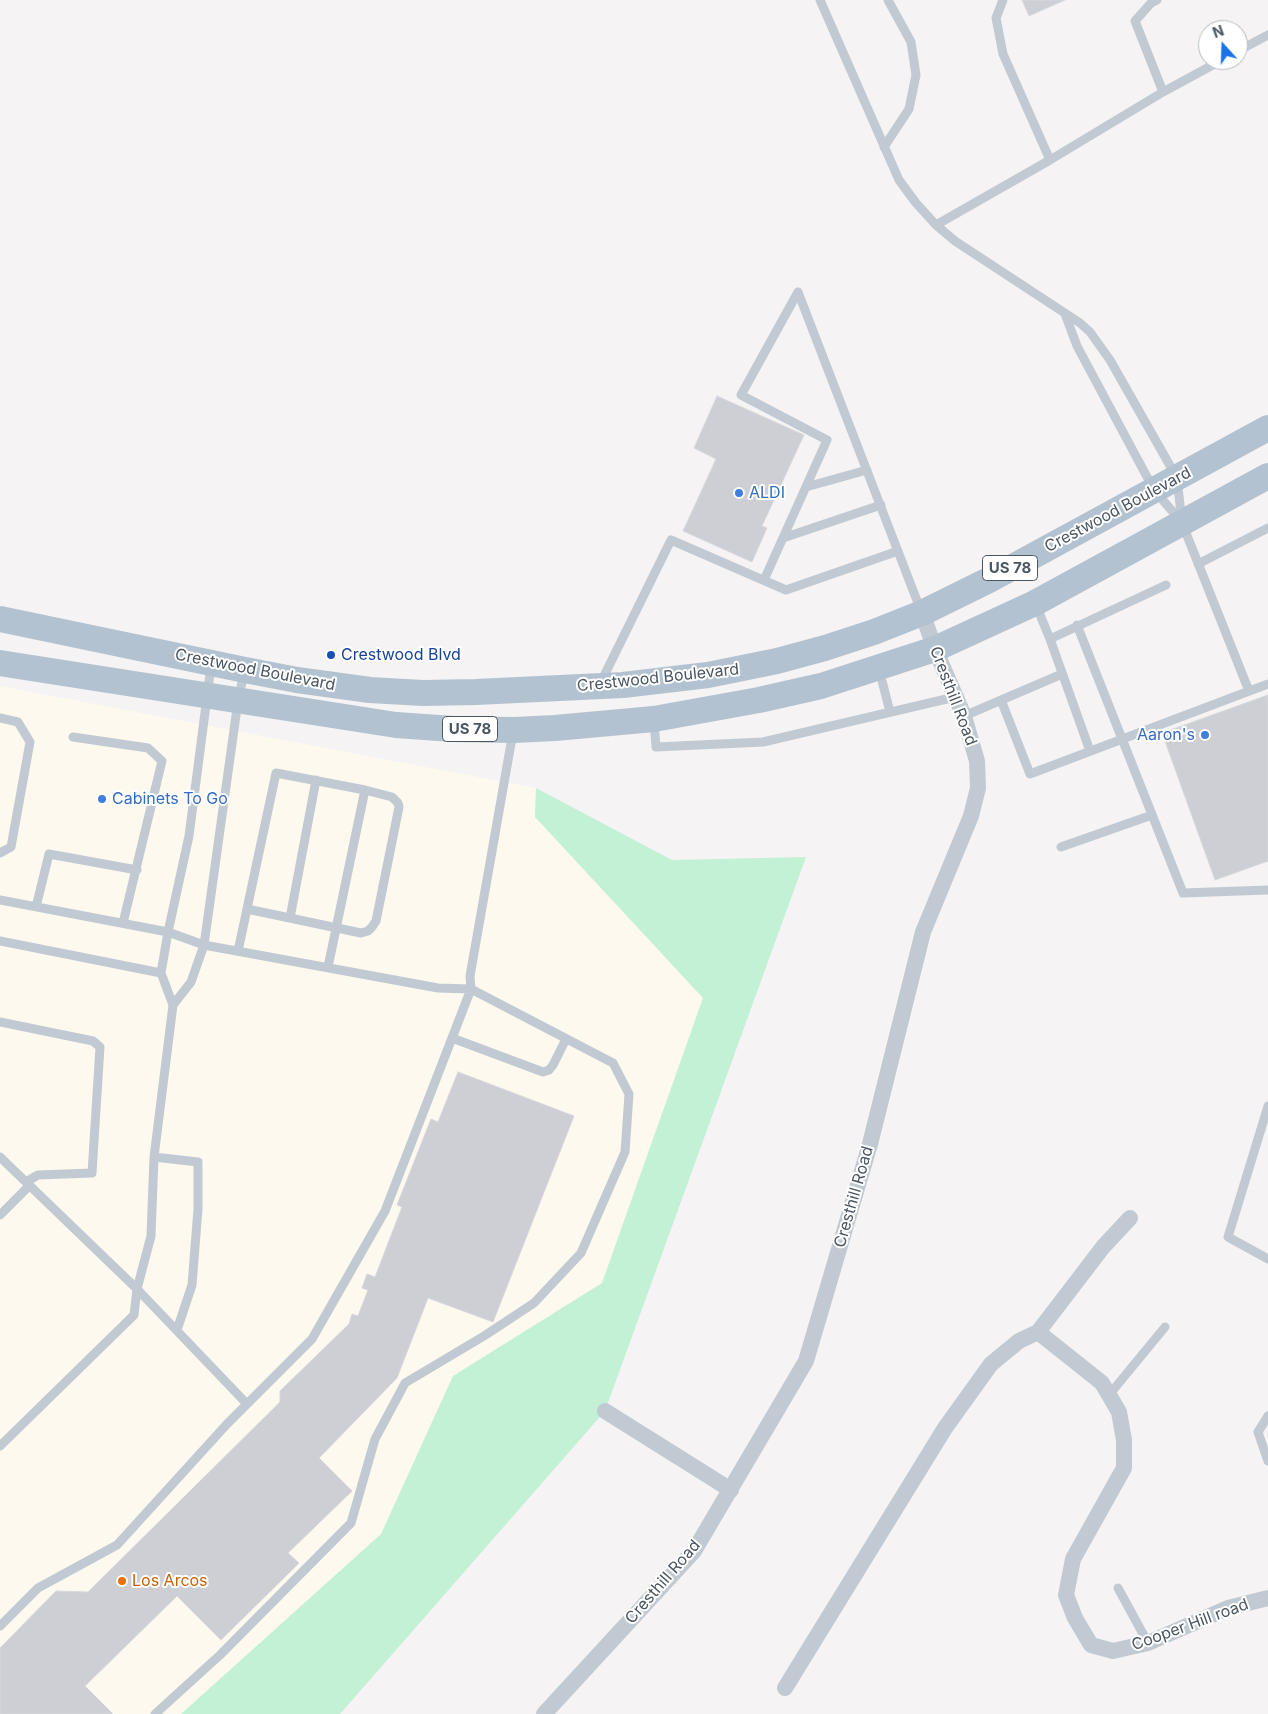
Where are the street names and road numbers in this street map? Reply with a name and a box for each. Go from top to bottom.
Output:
street label: Crestwood Boulevard [1042,463,1194,557]
road number: US 78 [982,556,1038,580]
street label: Cresthill Road [925,644,981,748]
street label: Crestwood Boulevard [173,645,337,695]
street label: Crestwood Boulevard [576,660,740,696]
road number: US 78 [442,716,498,742]
street label: Cresthill Road [830,1144,878,1250]
street label: Cresthill Road [621,1536,705,1628]
street label: Cooper Hill road [1129,1595,1251,1655]

